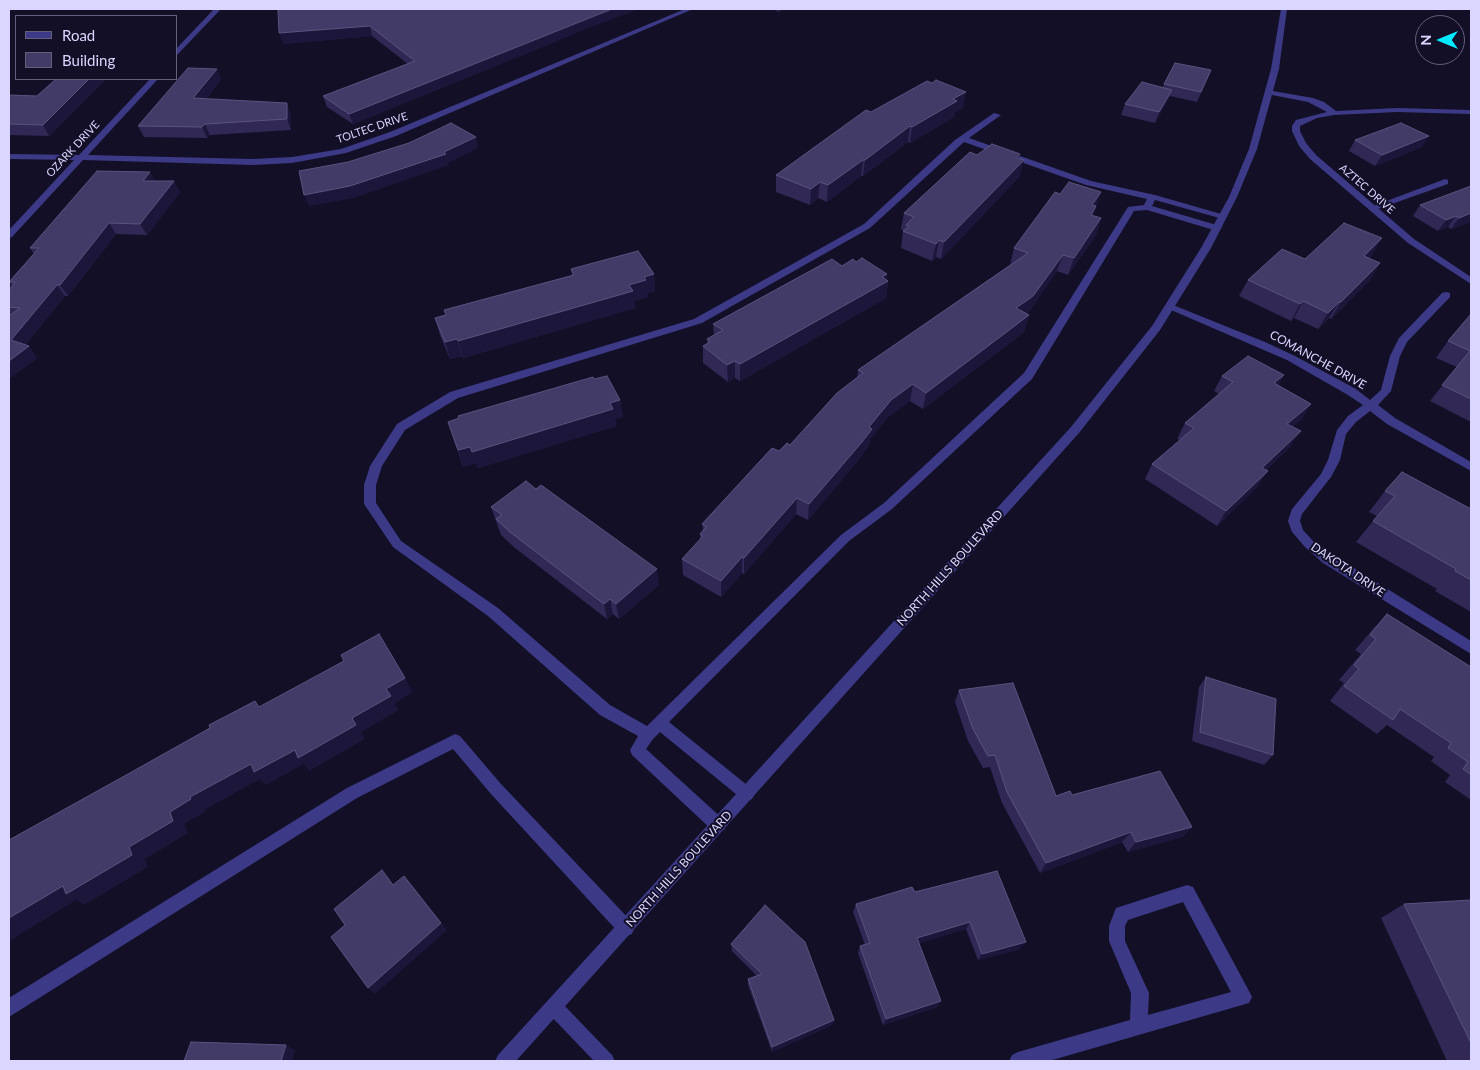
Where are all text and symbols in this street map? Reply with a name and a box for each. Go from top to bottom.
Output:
legend [15,15,178,80]
north arrow [1415,15,1465,65]
text: Road [62,26,95,44]
text: N [1417,35,1434,45]
text: Building [62,51,115,69]
street label: TOLTEC DRIVE [335,110,409,146]
street label: OZARK DRIVE [44,118,102,180]
street label: AZTEC DRIVE [1337,161,1397,217]
street label: COMANCHE DRIVE [1267,327,1369,393]
street label: NORTH HILLS BOULEVARD [894,507,1006,629]
street label: DAKOTA DRIVE [1308,540,1388,600]
street label: NORTH HILLS BOULEVARD [623,808,735,930]

